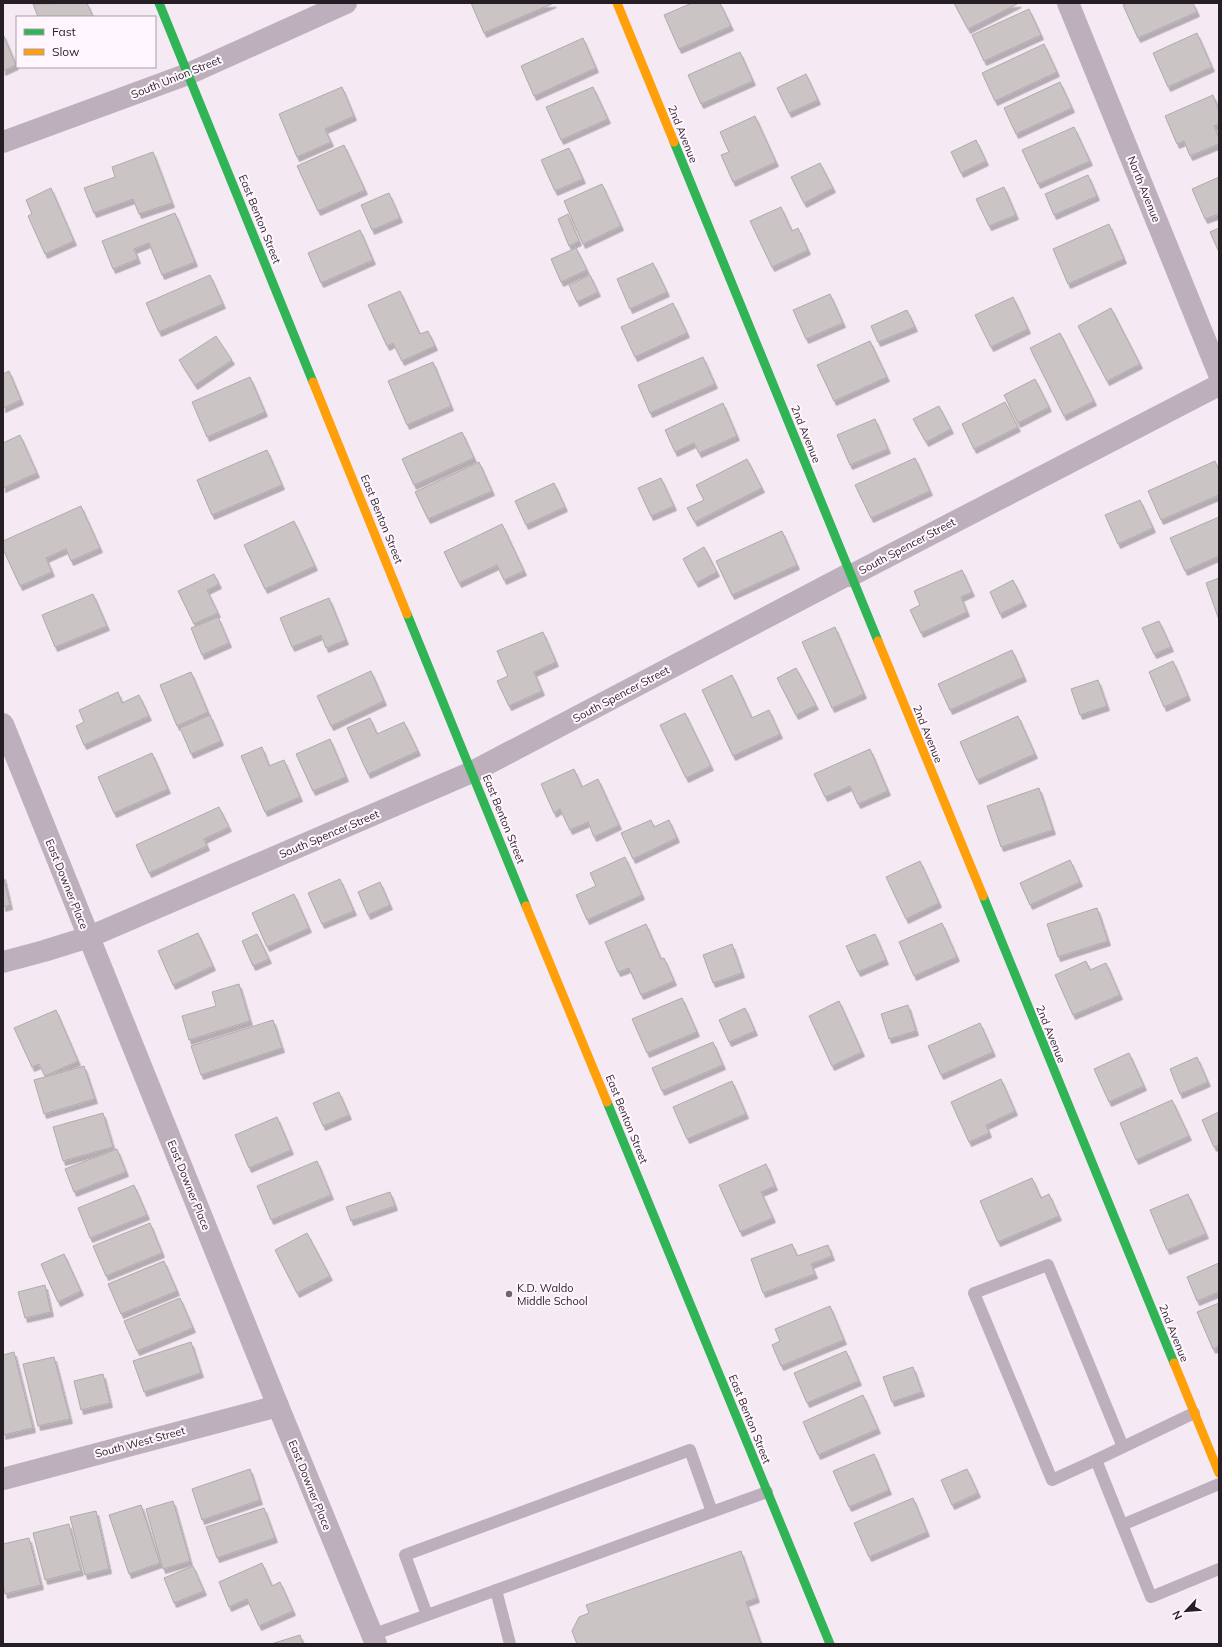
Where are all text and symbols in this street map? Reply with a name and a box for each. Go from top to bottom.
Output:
legend [16,16,156,68]
text: Fast [52,24,76,39]
text: Slow [52,44,80,59]
street label: South Union Street [129,53,223,101]
street label: 2nd Avenue [665,103,701,165]
street label: North Avenue [1124,154,1164,224]
street label: East Benton Street [236,172,284,266]
street label: 2nd Avenue [788,403,824,465]
street label: East Benton Street [358,472,406,566]
street label: South Spencer Street [856,515,958,577]
street label: South Spencer Street [570,663,672,725]
street label: 2nd Avenue [910,703,946,765]
street label: East Benton Street [480,772,528,866]
street label: South Spencer Street [277,807,381,861]
street label: East Downer Place [43,837,91,931]
street label: 2nd Avenue [1033,1003,1069,1065]
street label: East Benton Street [603,1072,651,1166]
street label: East Downer Place [165,1138,213,1232]
place label: K.D. Waldo Middle School [517,1281,588,1308]
marker: K.D. Waldo Middle School [504,1289,514,1299]
street label: 2nd Avenue [1156,1302,1192,1364]
street label: East Benton Street [726,1372,774,1466]
street label: South West Street [93,1423,187,1461]
street label: East Downer Place [286,1438,334,1532]
north arrow [1166,1591,1206,1631]
text: N [1169,1609,1185,1622]

